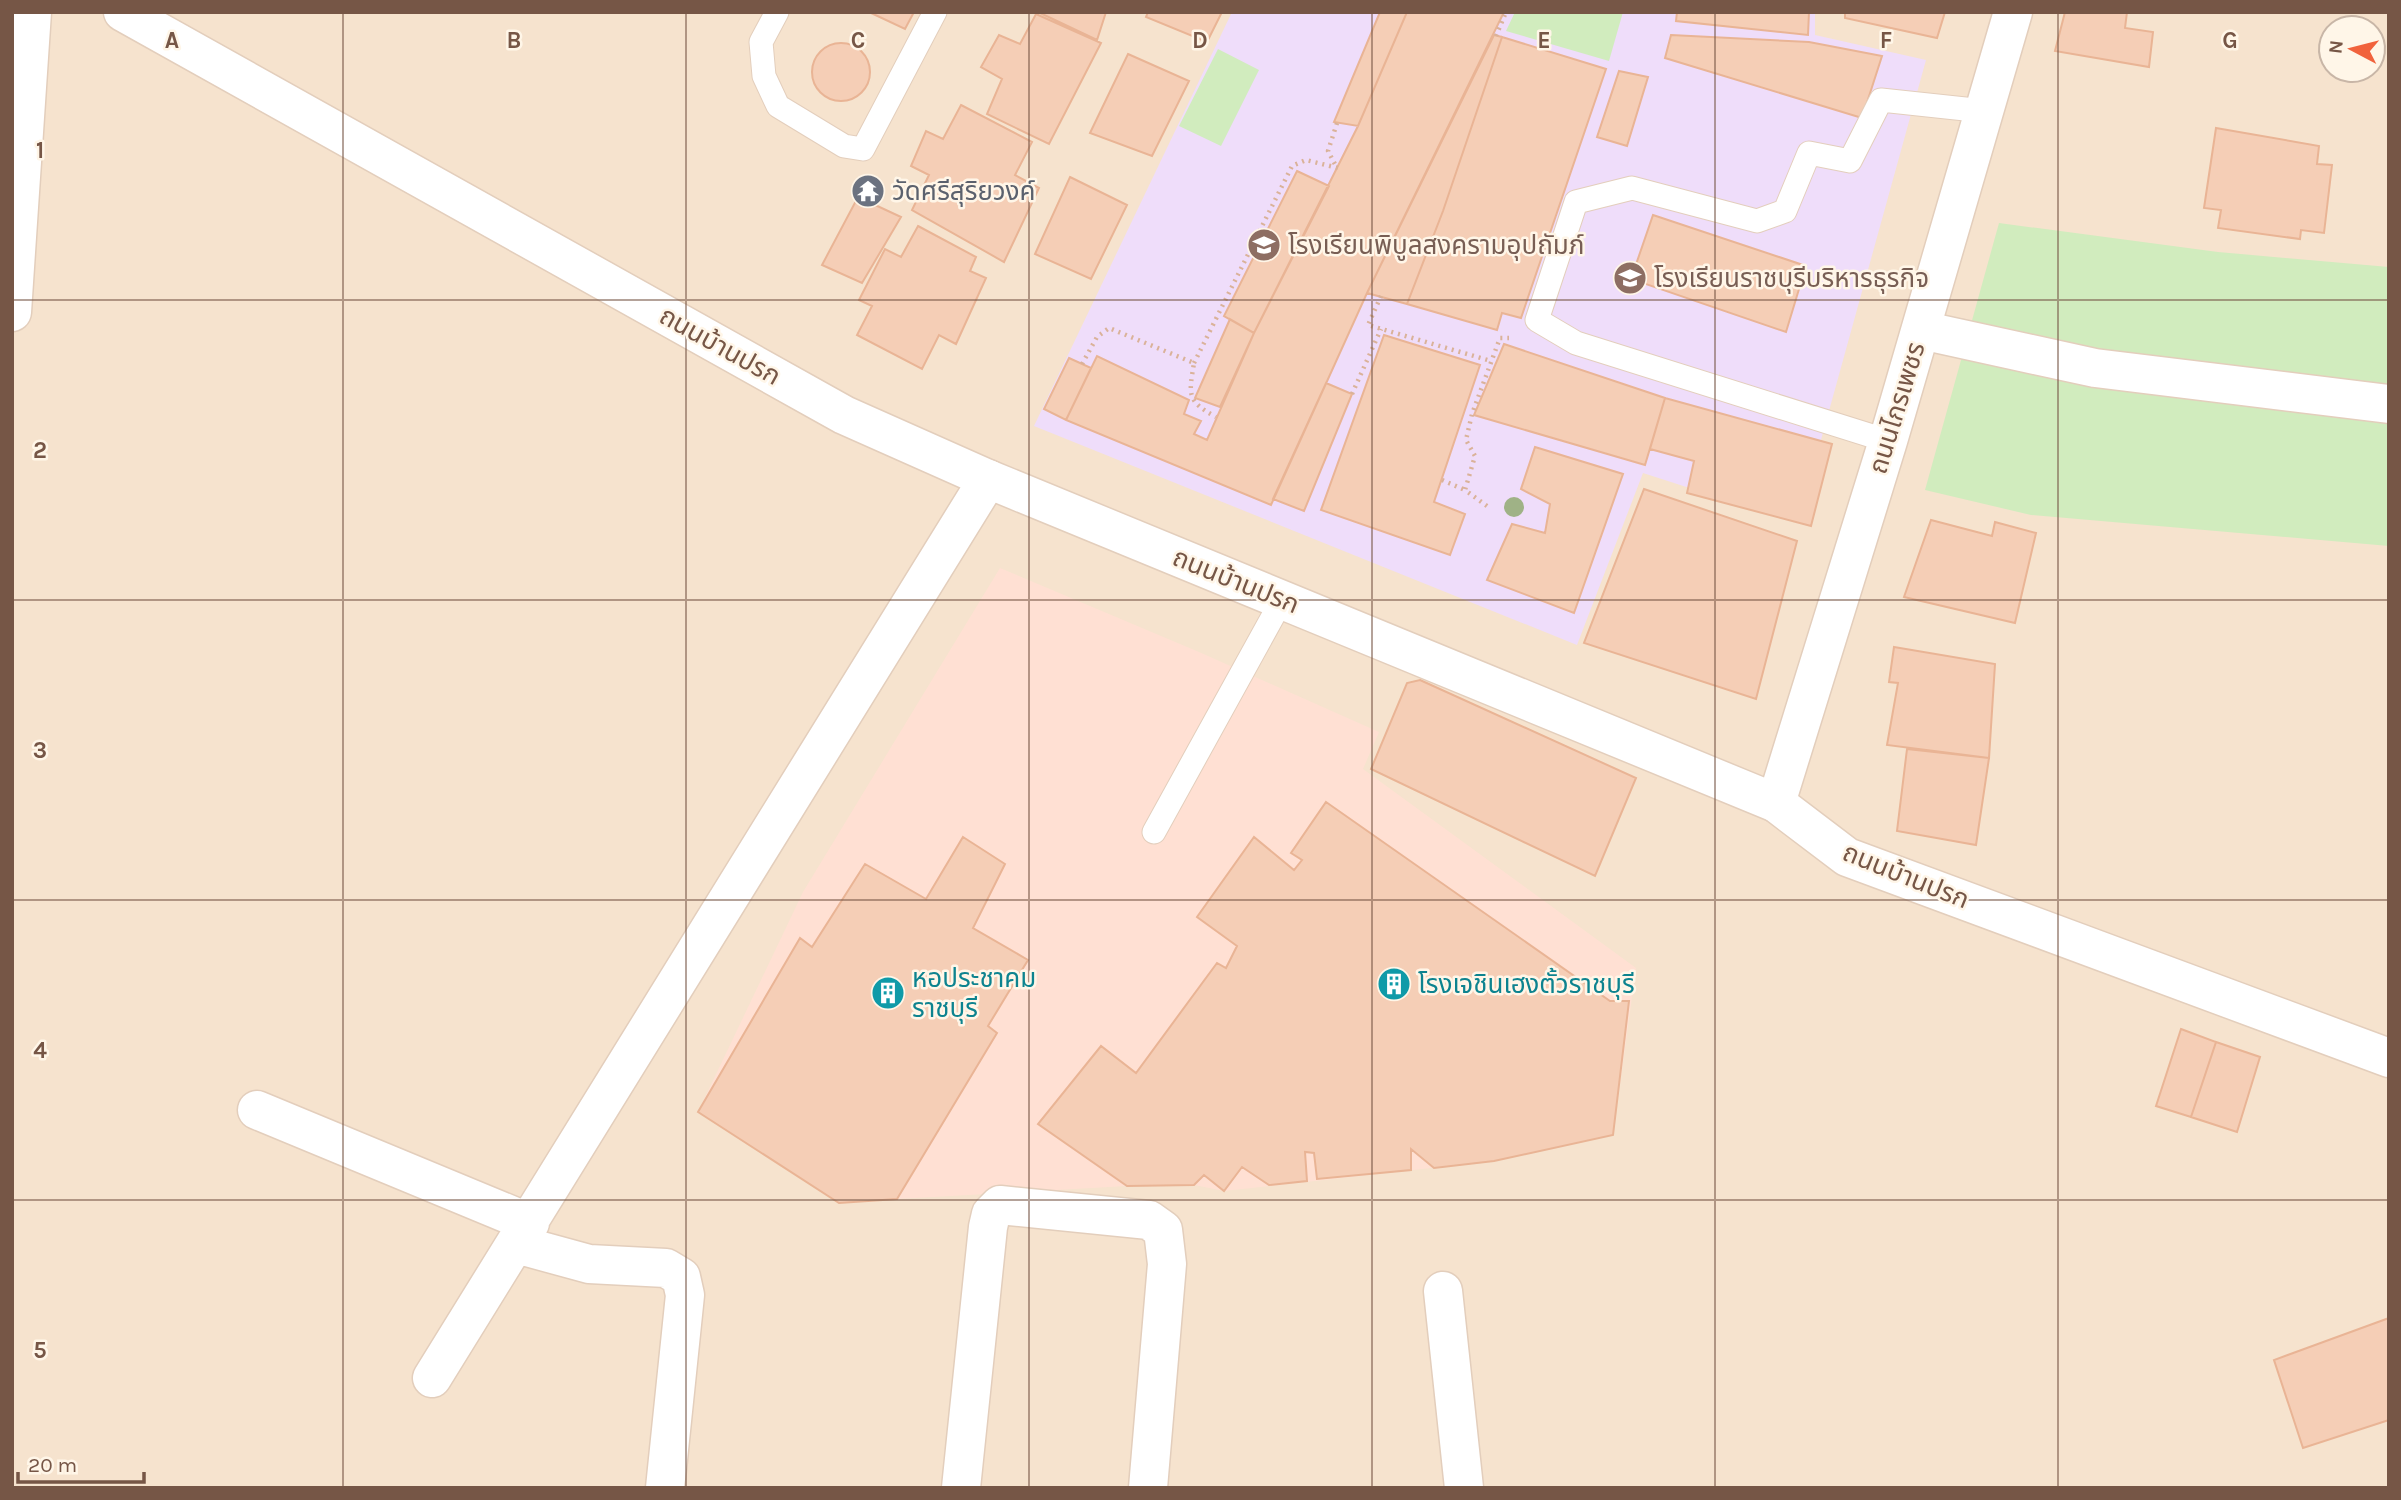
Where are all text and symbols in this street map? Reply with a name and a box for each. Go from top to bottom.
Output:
north arrow [2317,14,2387,84]
text: A [165,27,179,54]
text: B [507,27,521,54]
text: C [851,27,865,54]
text: D [1192,27,1208,54]
text: E [1537,27,1551,54]
text: F [1880,27,1892,54]
text: G [2222,27,2238,54]
text: N [2324,39,2348,55]
text: 1 [36,137,44,164]
temple icon: วัดศรีสุริยวงค์ [849,172,887,210]
place label: วัดศรีสุริยวงค์ [892,176,1036,207]
school or university icon: โรงเรียนพิบูลสงครามอุปถัมภ์ [1245,226,1283,264]
place label: โรงเรียนพิบูลสงครามอุปถัมภ์ [1288,230,1584,261]
school or university icon: โรงเรียนราชบุรีบริหารธุรกิจ [1611,259,1649,297]
place label: โรงเรียนราชบุรีบริหารธุรกิจ [1654,263,1929,294]
street label: ถนนบ้านปรก [654,300,786,392]
street label: ถนนไกรเพชร [1862,338,1932,478]
text: 2 [33,437,47,464]
street label: ถนนบ้านปรก [1168,542,1304,620]
text: 3 [33,737,47,764]
street label: ถนนบ้านปรก [1838,837,1974,915]
place label: หอประชาคม ราชบุรี [912,963,1036,1024]
building icon: โรงเจชินเฮงตั้วราชบุรี [1375,965,1413,1003]
place label: โรงเจชินเฮงตั้วราชบุรี [1418,967,1635,1000]
building icon: หอประชาคม ราชบุรี [869,974,907,1012]
text: 4 [33,1037,47,1064]
text: 5 [33,1337,47,1364]
scale bar [18,1440,144,1484]
text: 20 m [28,1453,77,1477]

